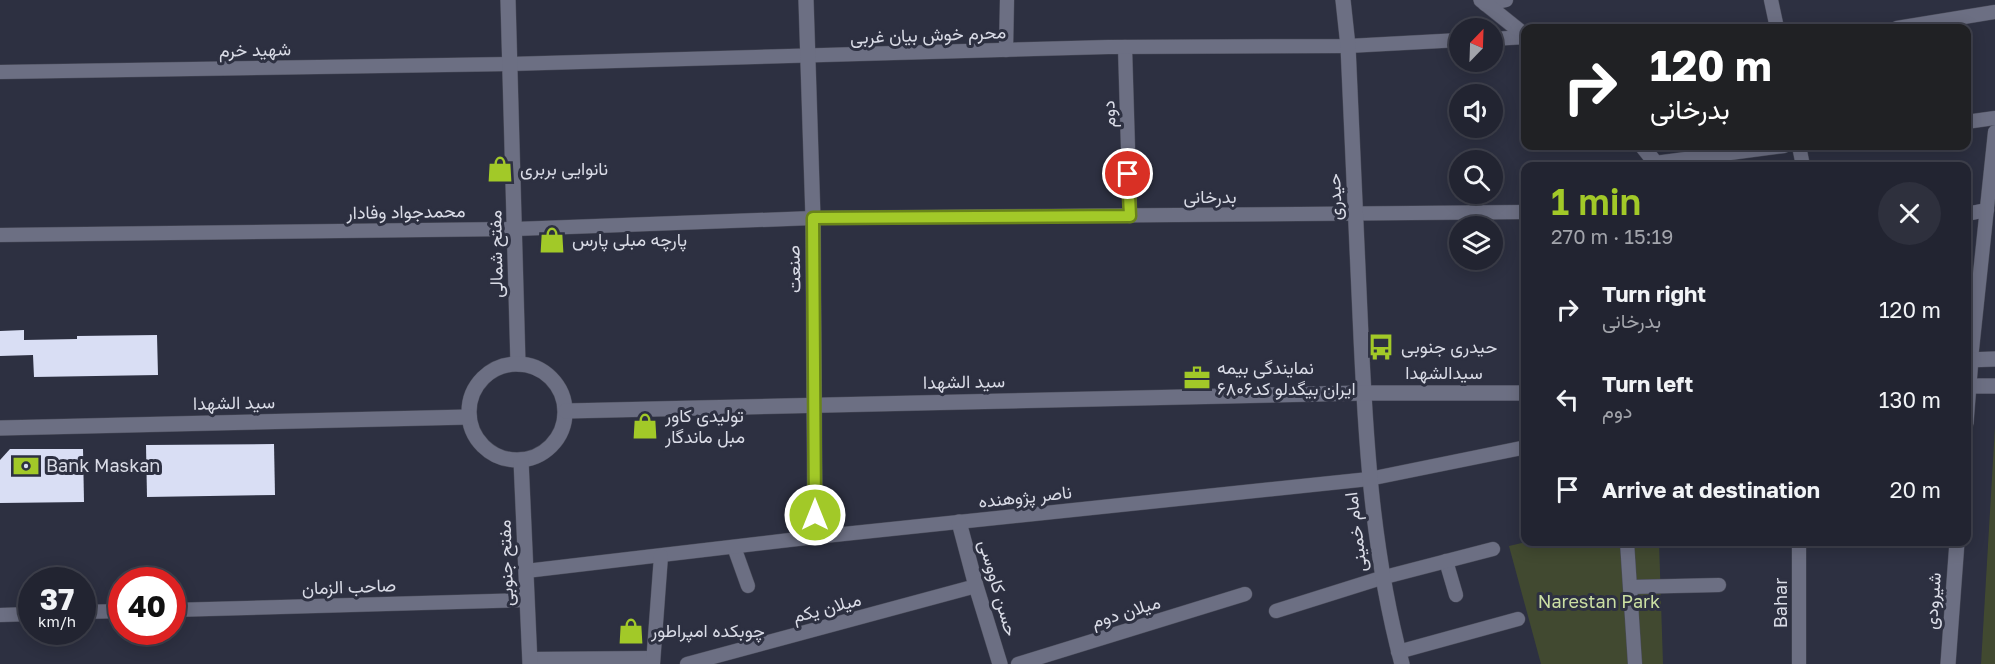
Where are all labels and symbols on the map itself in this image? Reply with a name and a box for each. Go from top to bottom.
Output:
north arrow [1449,18,1503,72]
street label: محرم خوش بیان غربی [850,20,1006,50]
street label: شهید خرم [219,37,291,63]
street label: دوم [1097,100,1121,128]
pin [1102,148,1153,199]
shop icon: نانوایی بربری [485,154,515,184]
place label: نانوایی بربری [520,157,608,180]
street label: حیدری [1322,173,1347,221]
street label: بدرخانی [1183,185,1237,208]
street label: محمدجواد وفادار [345,199,466,224]
street label: مفتح شمالی [483,210,509,298]
shop icon: پارچه مبلی پارس [537,225,567,255]
place label: پارچه مبلی پارس [572,228,687,252]
street label: صنعت [782,245,804,293]
bus stop icon: حیدری جنوبی [1366,332,1396,362]
place label: حیدری جنوبی [1401,335,1497,358]
place label: نمایندگی بیمه ایران بیگدلو کد۶۸۰۶ [1217,356,1356,400]
street label: سیدالشهدا [1405,361,1483,384]
office icon: نمایندگی بیمه ایران بیگدلو کد۶۸۰۶ [1182,363,1212,393]
street label: سید الشهدا [923,369,1005,394]
street label: سید الشهدا [193,390,275,415]
place label: تولیدی کاور مبل ماندگار [664,404,745,448]
shop icon: تولیدی کاور مبل ماندگار [630,411,660,441]
bank icon: Bank Maskan [11,451,41,481]
place label: Bank Maskan [46,454,160,476]
street label: ناصر پژوهنده [977,480,1073,514]
position arrow [783,483,847,547]
street label: امام خمینی [1339,491,1373,573]
street label: مفتح جنوبی [492,519,520,607]
street label: حسن کاووسی [974,537,1023,639]
speed limit sign: 40 [108,567,186,645]
street label: شیرودی [1919,572,1946,630]
street label: صاحب الزمان [301,573,397,600]
street label: Bahar [1769,578,1791,628]
street label: میلان یکم [790,587,864,629]
street label: میلان دوم [1089,590,1163,634]
park label: Narestan Park [1538,590,1660,612]
shop icon: چوبکده امپراطور [616,616,646,646]
place label: چوبکده امپراطور [650,619,765,643]

